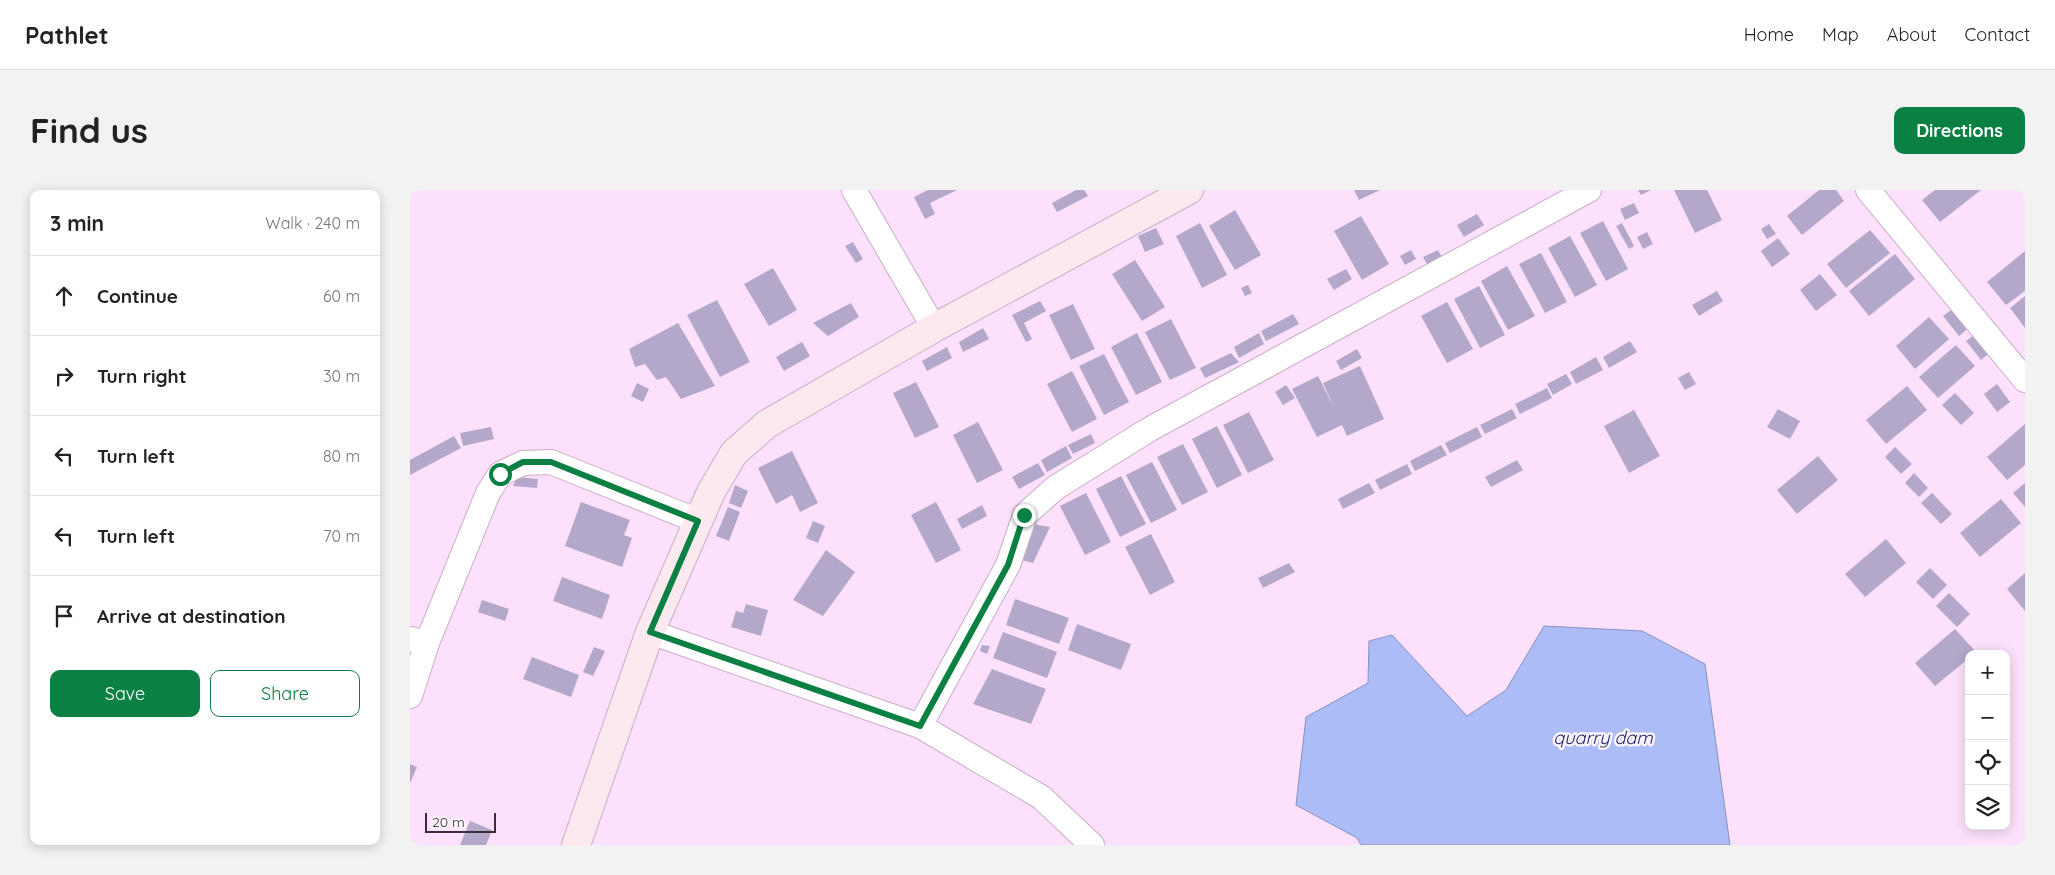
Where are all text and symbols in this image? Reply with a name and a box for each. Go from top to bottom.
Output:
text: Pathlet [25,20,109,50]
text: Home [1744,23,1794,46]
text: Map [1822,23,1859,46]
text: About [1887,23,1937,46]
text: Contact [1965,23,2030,46]
button: Directions [1894,107,2025,154]
text: Find us [30,108,148,152]
text: 3 min [50,210,104,236]
text: Walk · 240 m [265,213,360,233]
icon: ahead [50,282,78,310]
text: Continue [97,284,178,308]
text: 60 m [323,286,360,306]
icon: right [50,362,78,390]
text: Turn right [97,364,186,388]
text: 30 m [323,366,360,386]
icon: left [50,442,78,470]
text: Turn left [97,444,175,468]
text: 80 m [323,446,360,466]
route start [489,463,512,486]
route end [1013,504,1036,527]
icon: left [50,522,78,550]
text: Turn left [97,524,175,548]
text: 70 m [323,526,360,546]
icon: arrive [50,602,78,630]
text: Arrive at destination [97,604,286,628]
map controls [1965,650,2010,830]
button: + [1965,650,2010,695]
button: Save [50,670,200,717]
button: Share [210,670,360,717]
button: − [1965,695,2010,740]
water label: quarry dam [1553,726,1653,749]
button: locate [1965,740,2010,785]
button: layers [1965,785,2010,830]
scale bar [425,810,496,833]
text: 20 m [432,813,465,831]

